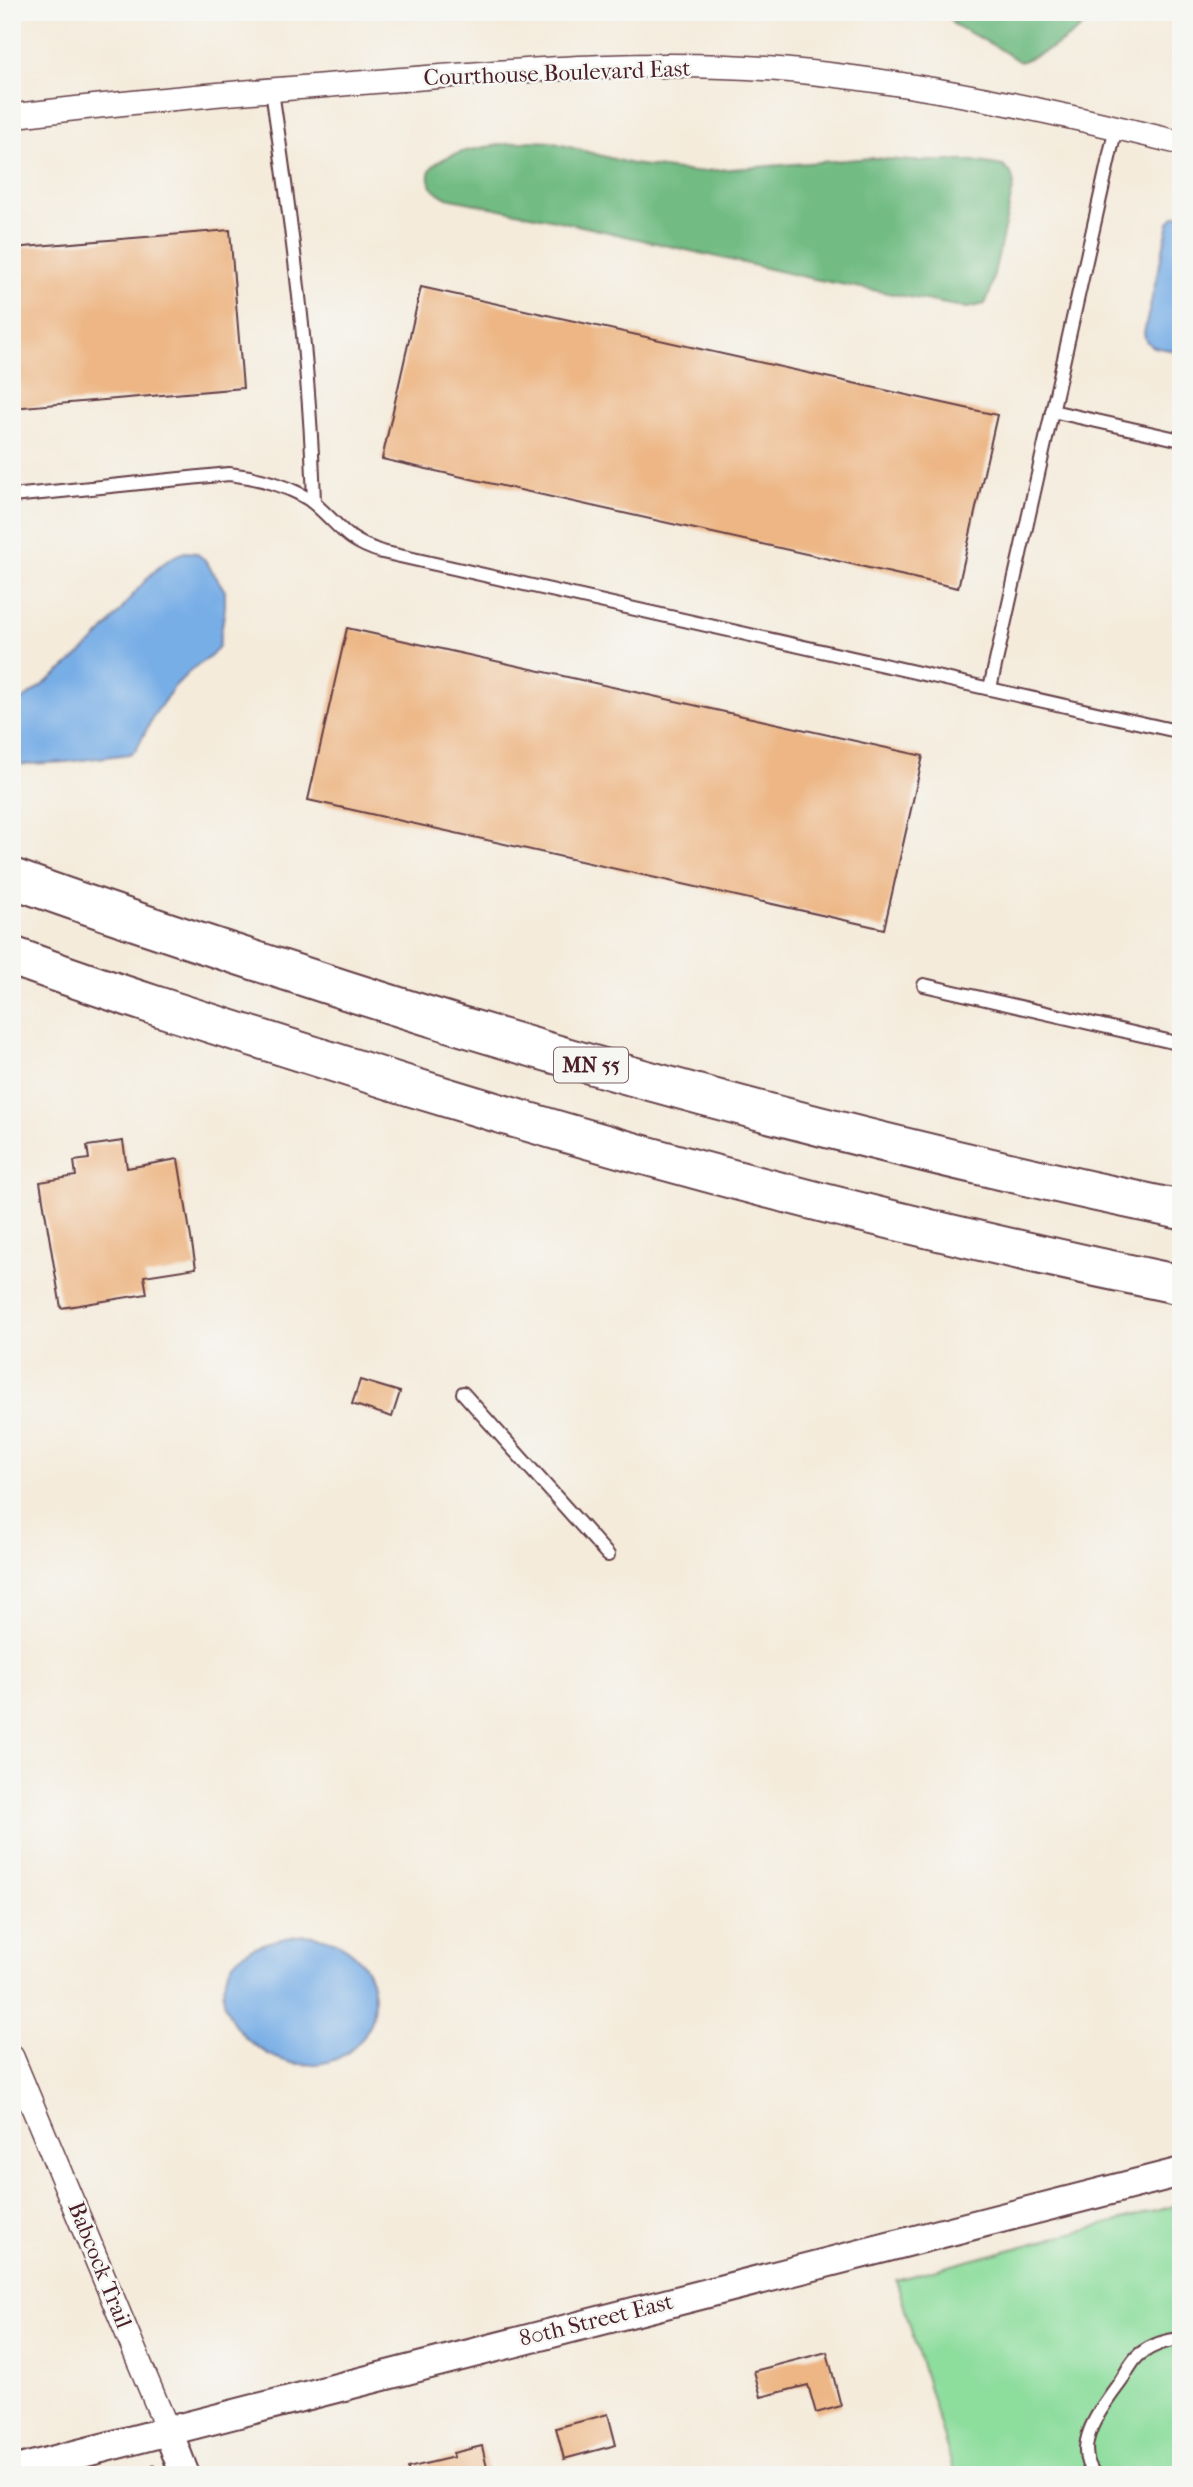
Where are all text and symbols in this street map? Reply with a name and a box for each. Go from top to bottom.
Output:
street label: Courthouse Boulevard East [423,55,691,91]
road number: MN 55 [554,1048,628,1082]
street label: Babcock Trail [62,2198,138,2333]
street label: 80th Street East [516,2288,676,2352]

